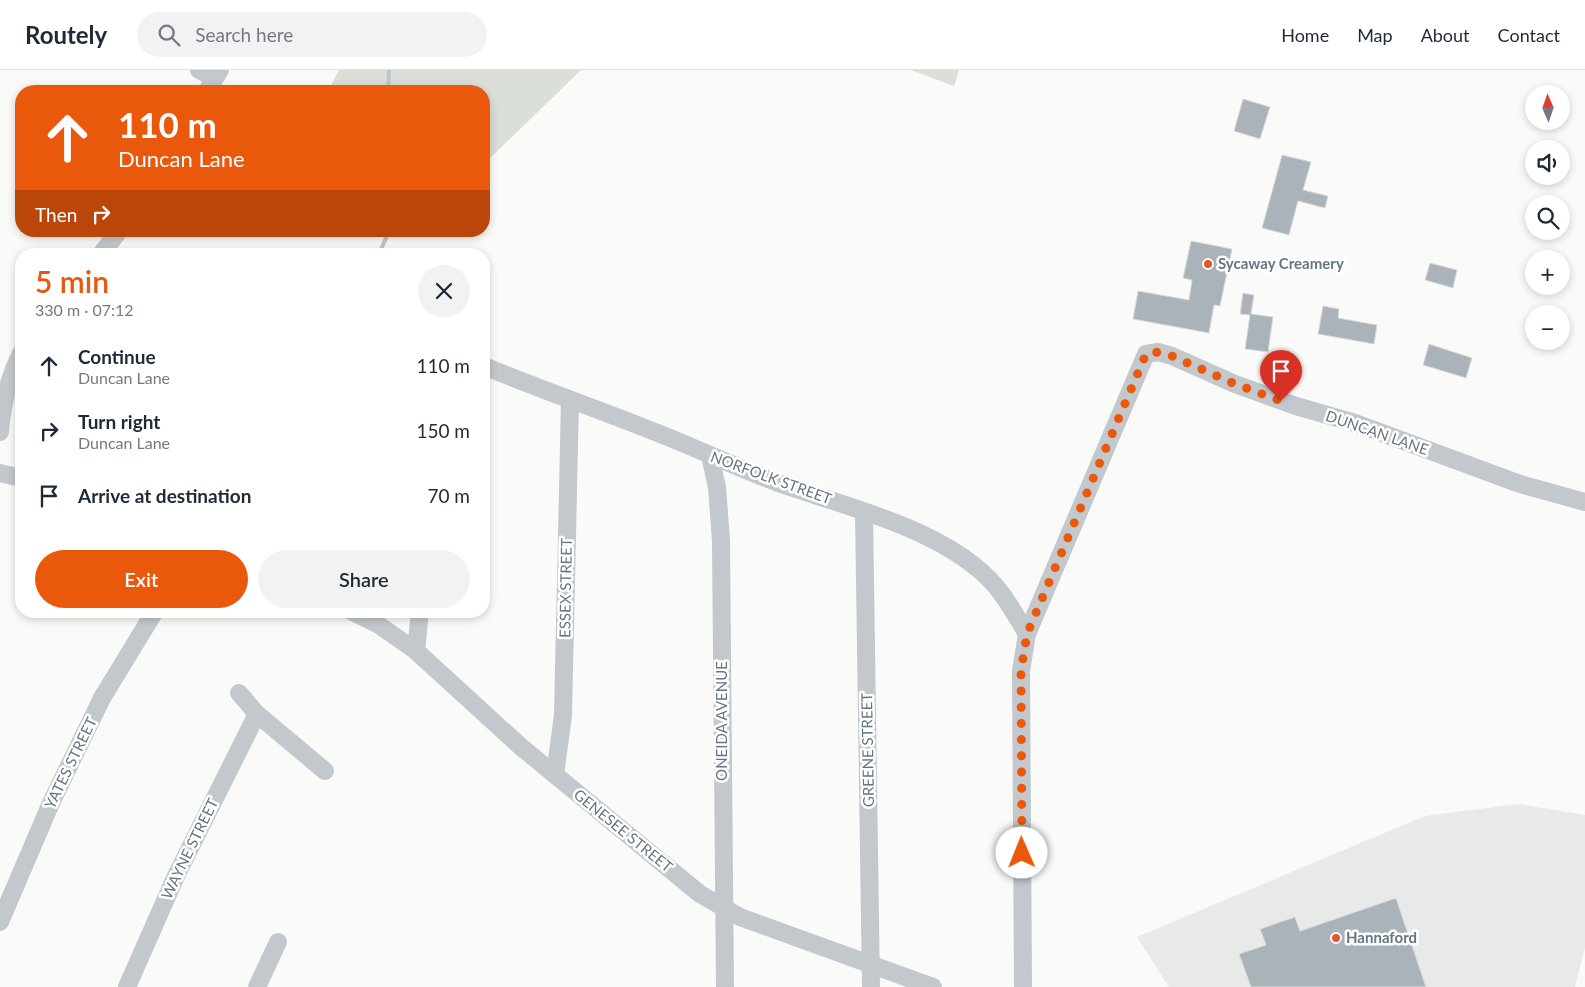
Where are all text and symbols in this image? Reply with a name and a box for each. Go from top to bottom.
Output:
search box [137,12,487,57]
text: Routely [25,20,107,49]
icon: search [155,21,183,49]
text: Search here [195,23,293,46]
text: Home [1281,24,1329,46]
text: Map [1357,24,1393,46]
text: About [1421,24,1470,46]
text: Contact [1498,24,1560,46]
north arrow [1525,85,1570,130]
map controls [1525,85,1570,350]
text: 110 m [118,103,217,145]
icon: ahead [35,105,100,170]
button: sound [1525,140,1570,185]
text: Duncan Lane [118,145,245,172]
button: search [1525,195,1570,240]
icon: right [87,200,115,228]
text: Then [35,203,77,226]
button: + [1525,250,1570,295]
place label: Sycaway Creamery [1218,254,1344,272]
marker: Sycaway Creamery [1202,258,1214,270]
text: 5 min [35,263,109,299]
button: close [418,265,470,317]
text: 330 m · 07:12 [35,300,134,319]
button: − [1525,305,1570,350]
text: Continue [78,345,156,368]
pin [1260,350,1302,401]
icon: ahead [35,352,63,380]
text: 110 m [416,354,470,377]
icon: arrive [1267,357,1295,385]
text: Duncan Lane [78,368,170,387]
street label: DUNCAN LANE [1324,406,1431,458]
text: Turn right [78,410,160,433]
icon: right [35,417,63,445]
text: 150 m [416,419,470,442]
text: Duncan Lane [78,433,170,452]
street label: NORFOLK STREET [708,447,834,507]
icon: arrive [35,482,63,510]
text: Arrive at destination [78,484,251,507]
text: 70 m [427,484,470,507]
street label: ESSEX STREET [555,538,575,638]
button: Exit [35,550,248,608]
button: Share [258,550,470,608]
street label: ONEIDA AVENUE [712,661,730,781]
street label: GREENE STREET [857,693,877,807]
street label: YATES STREET [40,714,100,811]
street label: GENESEE STREET [571,785,677,876]
street label: WAYNE STREET [157,795,221,902]
position arrow [995,826,1047,878]
place label: Hannaford [1346,928,1417,946]
marker: Hannaford [1330,932,1342,944]

